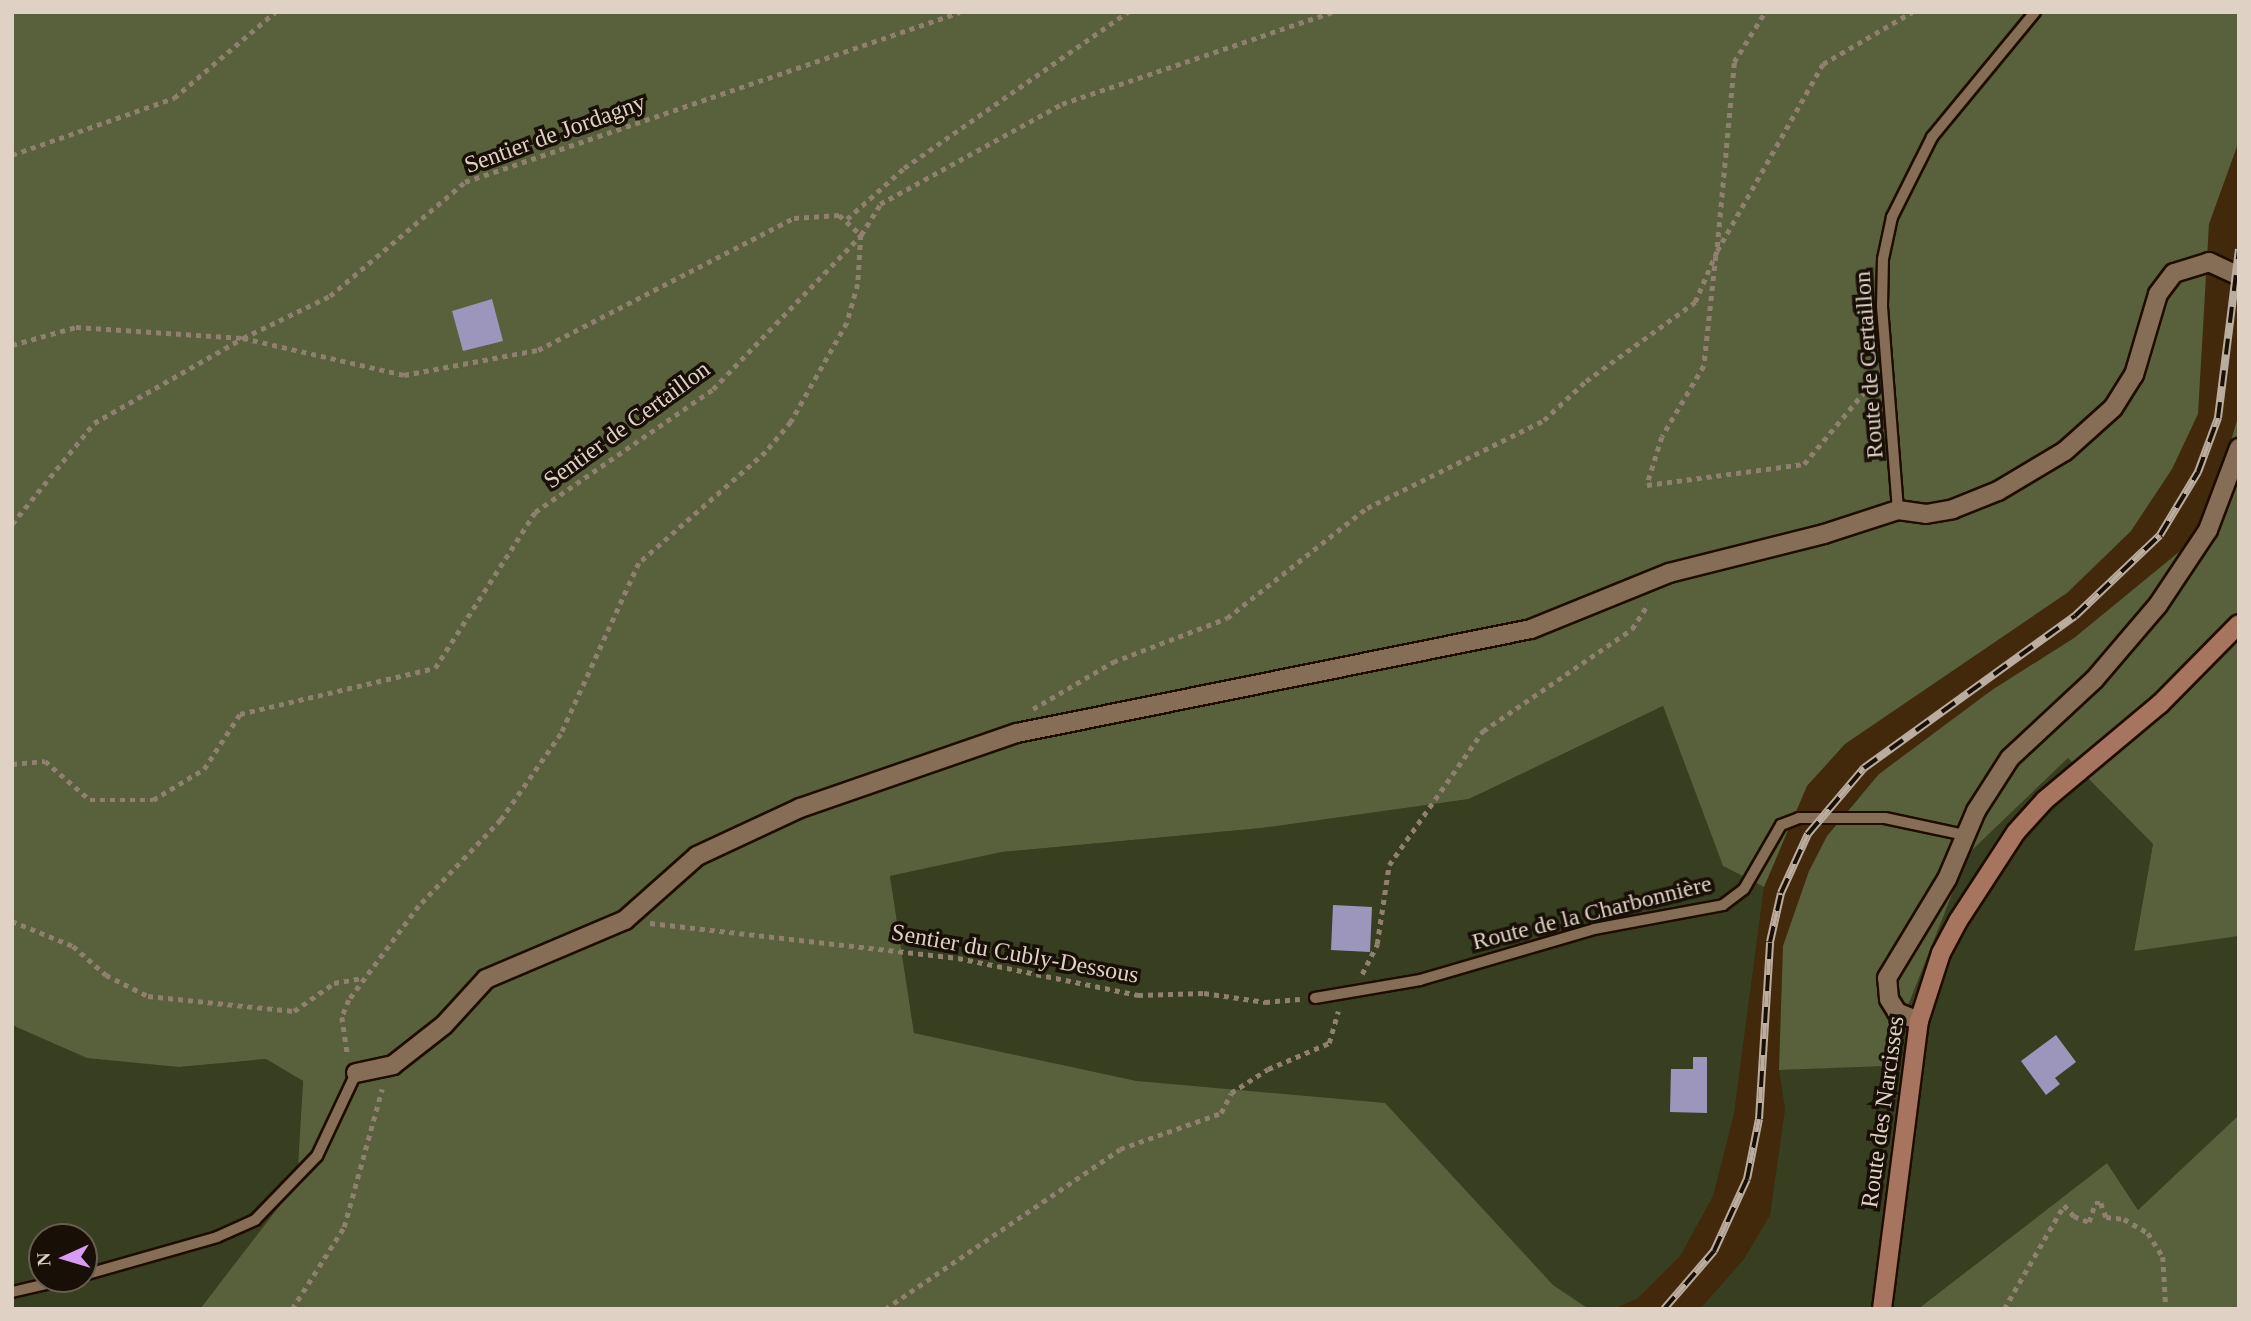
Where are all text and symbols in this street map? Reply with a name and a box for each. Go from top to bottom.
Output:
street label: Sentier de Jordagny [461,88,649,180]
street label: Route de Certaillon [1848,270,1890,460]
street label: Sentier de Certaillon [538,355,716,495]
street label: Route de la Charbonnière [1469,869,1715,957]
street label: Sentier du Cubly-Dessous [889,918,1141,990]
street label: Route des Narcisses [1855,1014,1911,1210]
north arrow [28,1223,98,1293]
text: N [33,1252,55,1267]

